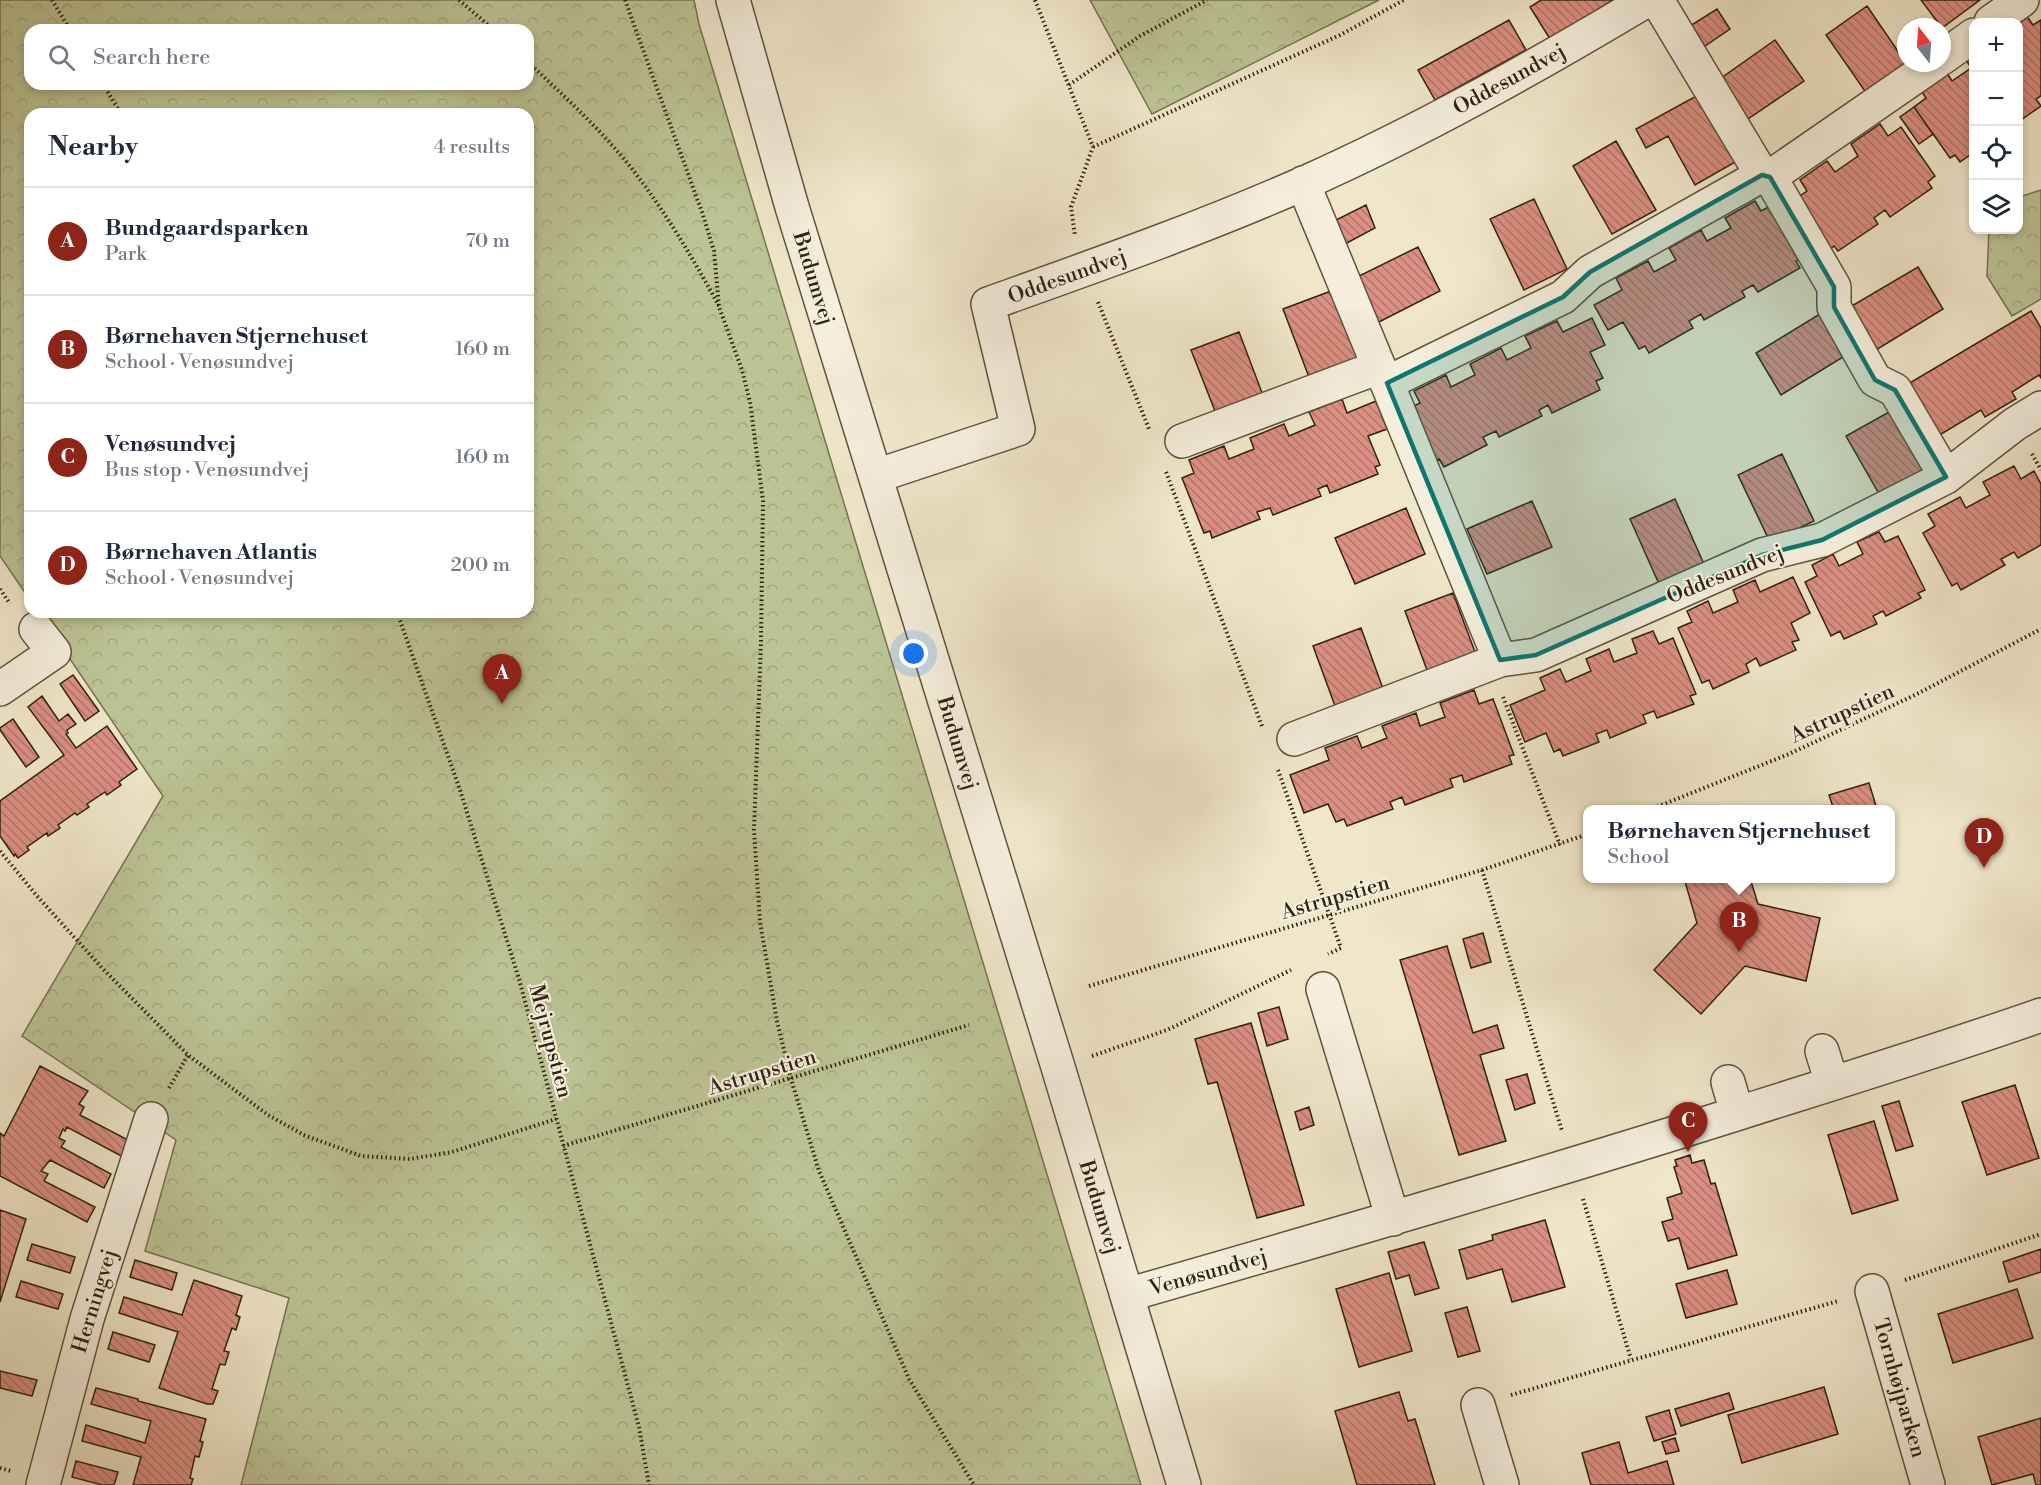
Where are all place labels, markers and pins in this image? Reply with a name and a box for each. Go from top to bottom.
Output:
pin: A [482,654,522,704]
pin: D [1964,818,2004,868]
pin: B [1720,902,1758,952]
pin: C [1668,1102,1708,1152]

